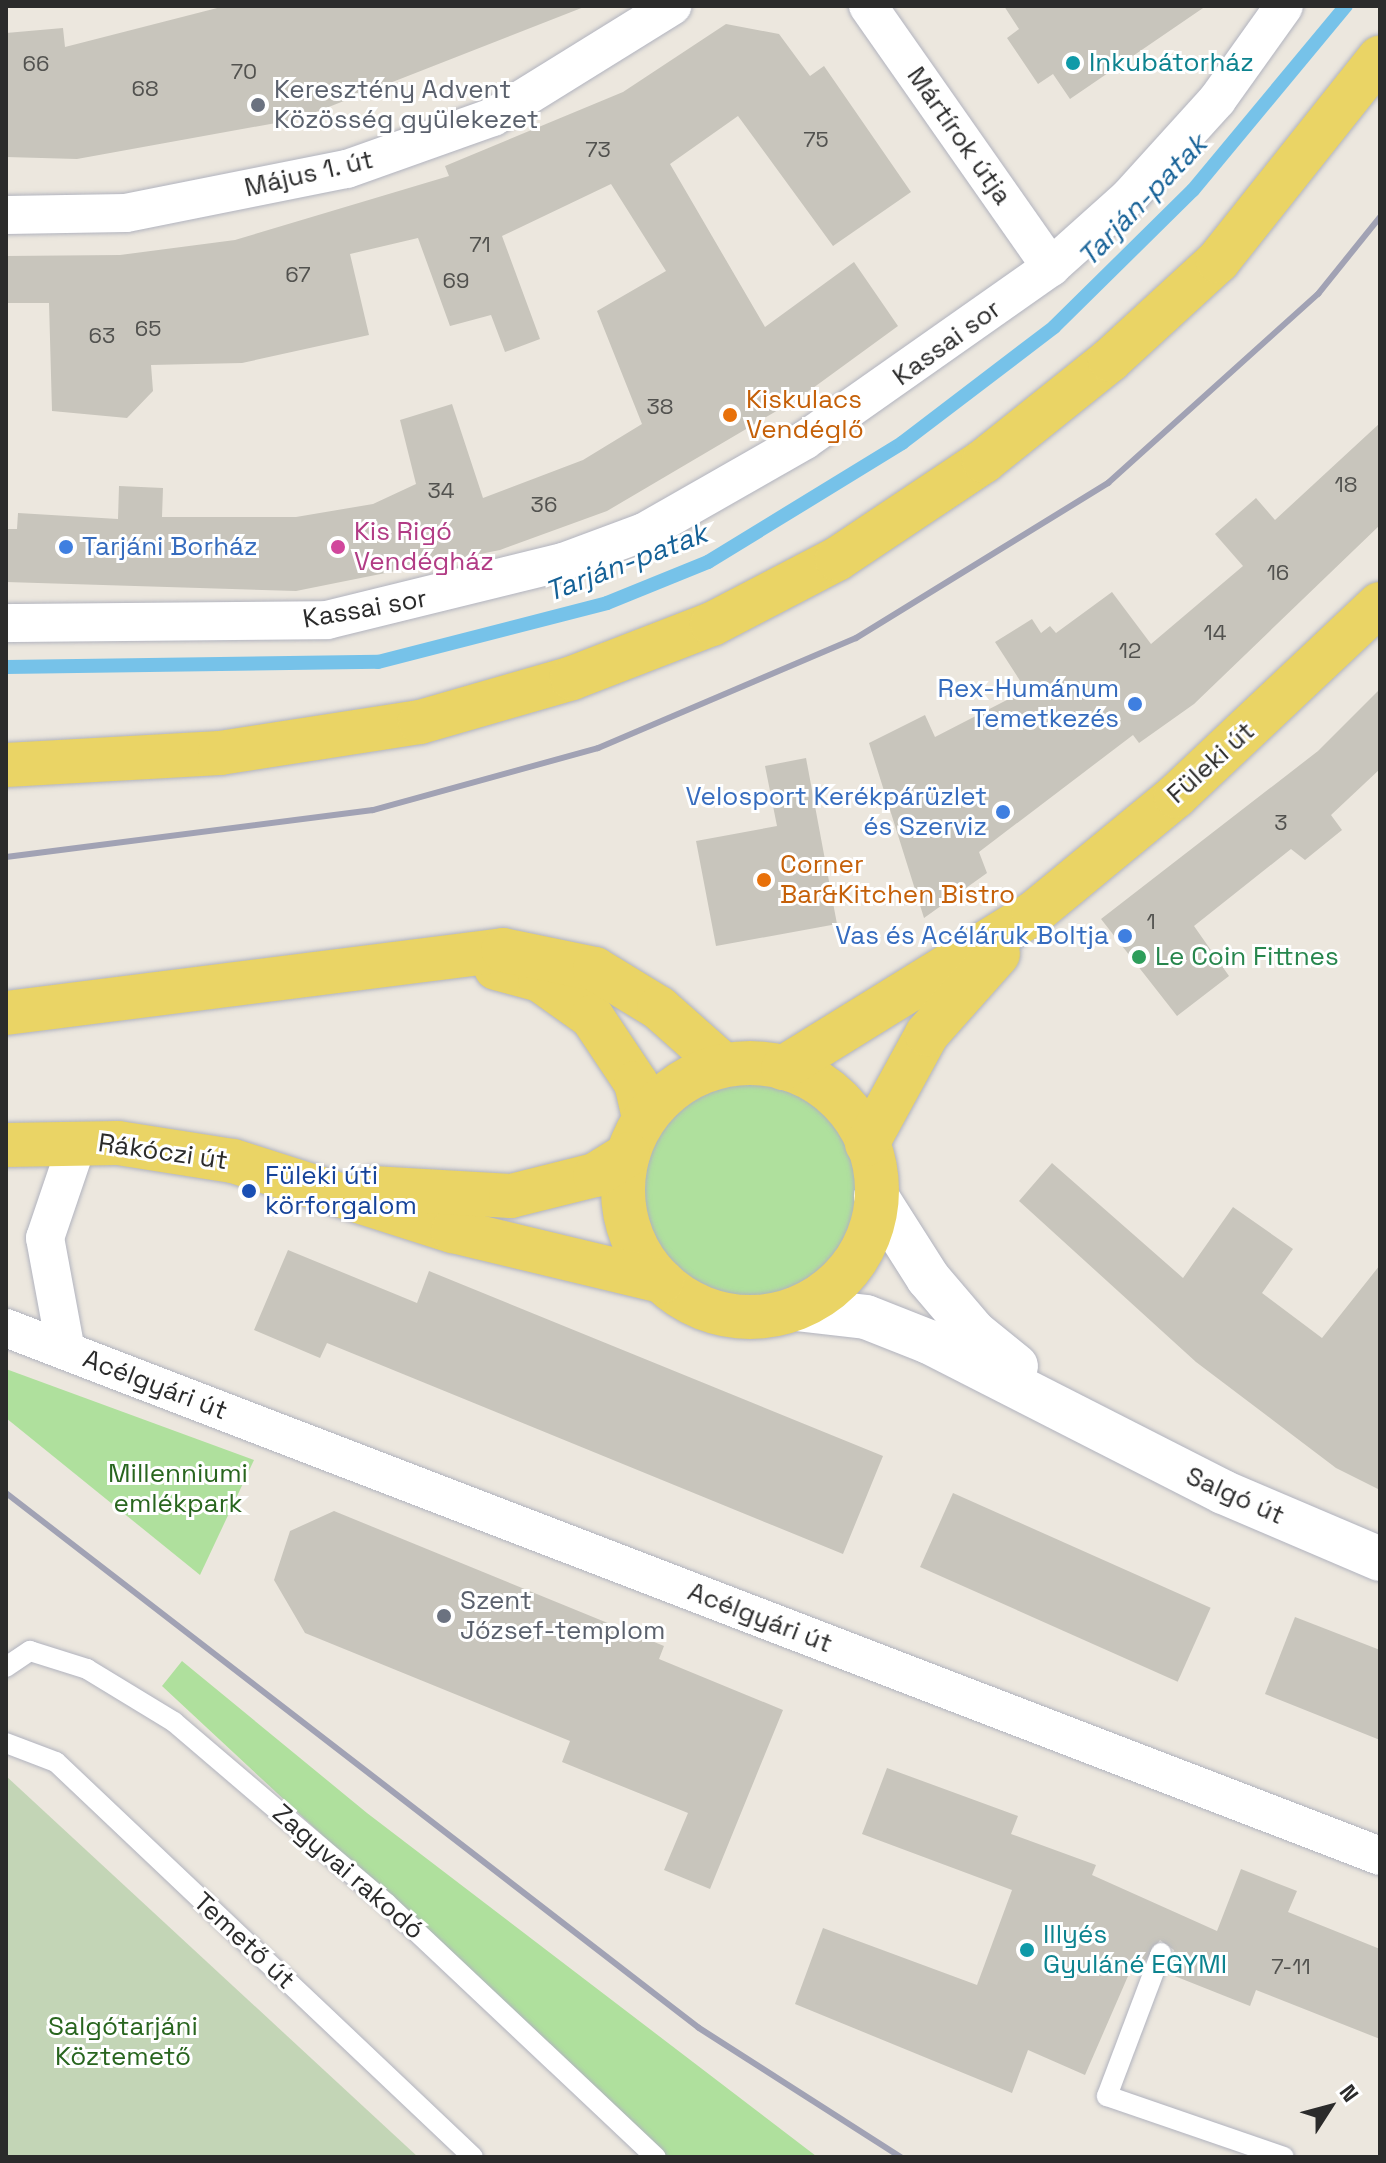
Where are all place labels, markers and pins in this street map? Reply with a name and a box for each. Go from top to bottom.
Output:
place label: Inkubátorház [1089,47,1254,79]
marker: Inkubátorház [1064,54,1082,72]
place label: Keresztény Advent Közösség gyülekezet [274,74,539,136]
marker: Keresztény Advent Közösség gyülekezet [249,96,267,114]
place label: Kiskulacs Vendéglő [746,384,864,446]
marker: Kiskulacs Vendéglő [721,406,739,424]
place label: Kis Rigó Vendégház [354,516,494,578]
place label: Tarjáni Borház [82,531,258,563]
marker: Tarjáni Borház [57,538,75,556]
marker: Kis Rigó Vendégház [329,538,347,556]
place label: Rex-Humánum Temetkezés [937,673,1119,734]
marker: Rex-Humánum Temetkezés [1126,695,1144,713]
place label: Velosport Kerékpárüzlet és Szerviz [685,781,987,842]
marker: Velosport Kerékpárüzlet és Szerviz [994,803,1012,821]
place label: Corner Bar&Kitchen Bistro [780,849,1015,910]
marker: Corner Bar&Kitchen Bistro [755,871,773,889]
place label: Vas és Acéláruk Boltja [835,920,1109,952]
marker: Vas és Acéláruk Boltja [1116,927,1134,945]
place label: Le Coin Fittnes [1155,941,1339,973]
marker: Le Coin Fittnes [1130,948,1148,966]
place label: Füleki úti körforgalom [265,1160,417,1222]
marker: Füleki úti körforgalom [240,1182,258,1200]
place label: Szent József-templom [460,1585,665,1646]
marker: Szent József-templom [435,1607,453,1625]
place label: Illyés Gyuláné EGYMI [1043,1919,1227,1980]
marker: Illyés Gyuláné EGYMI [1018,1941,1036,1959]

